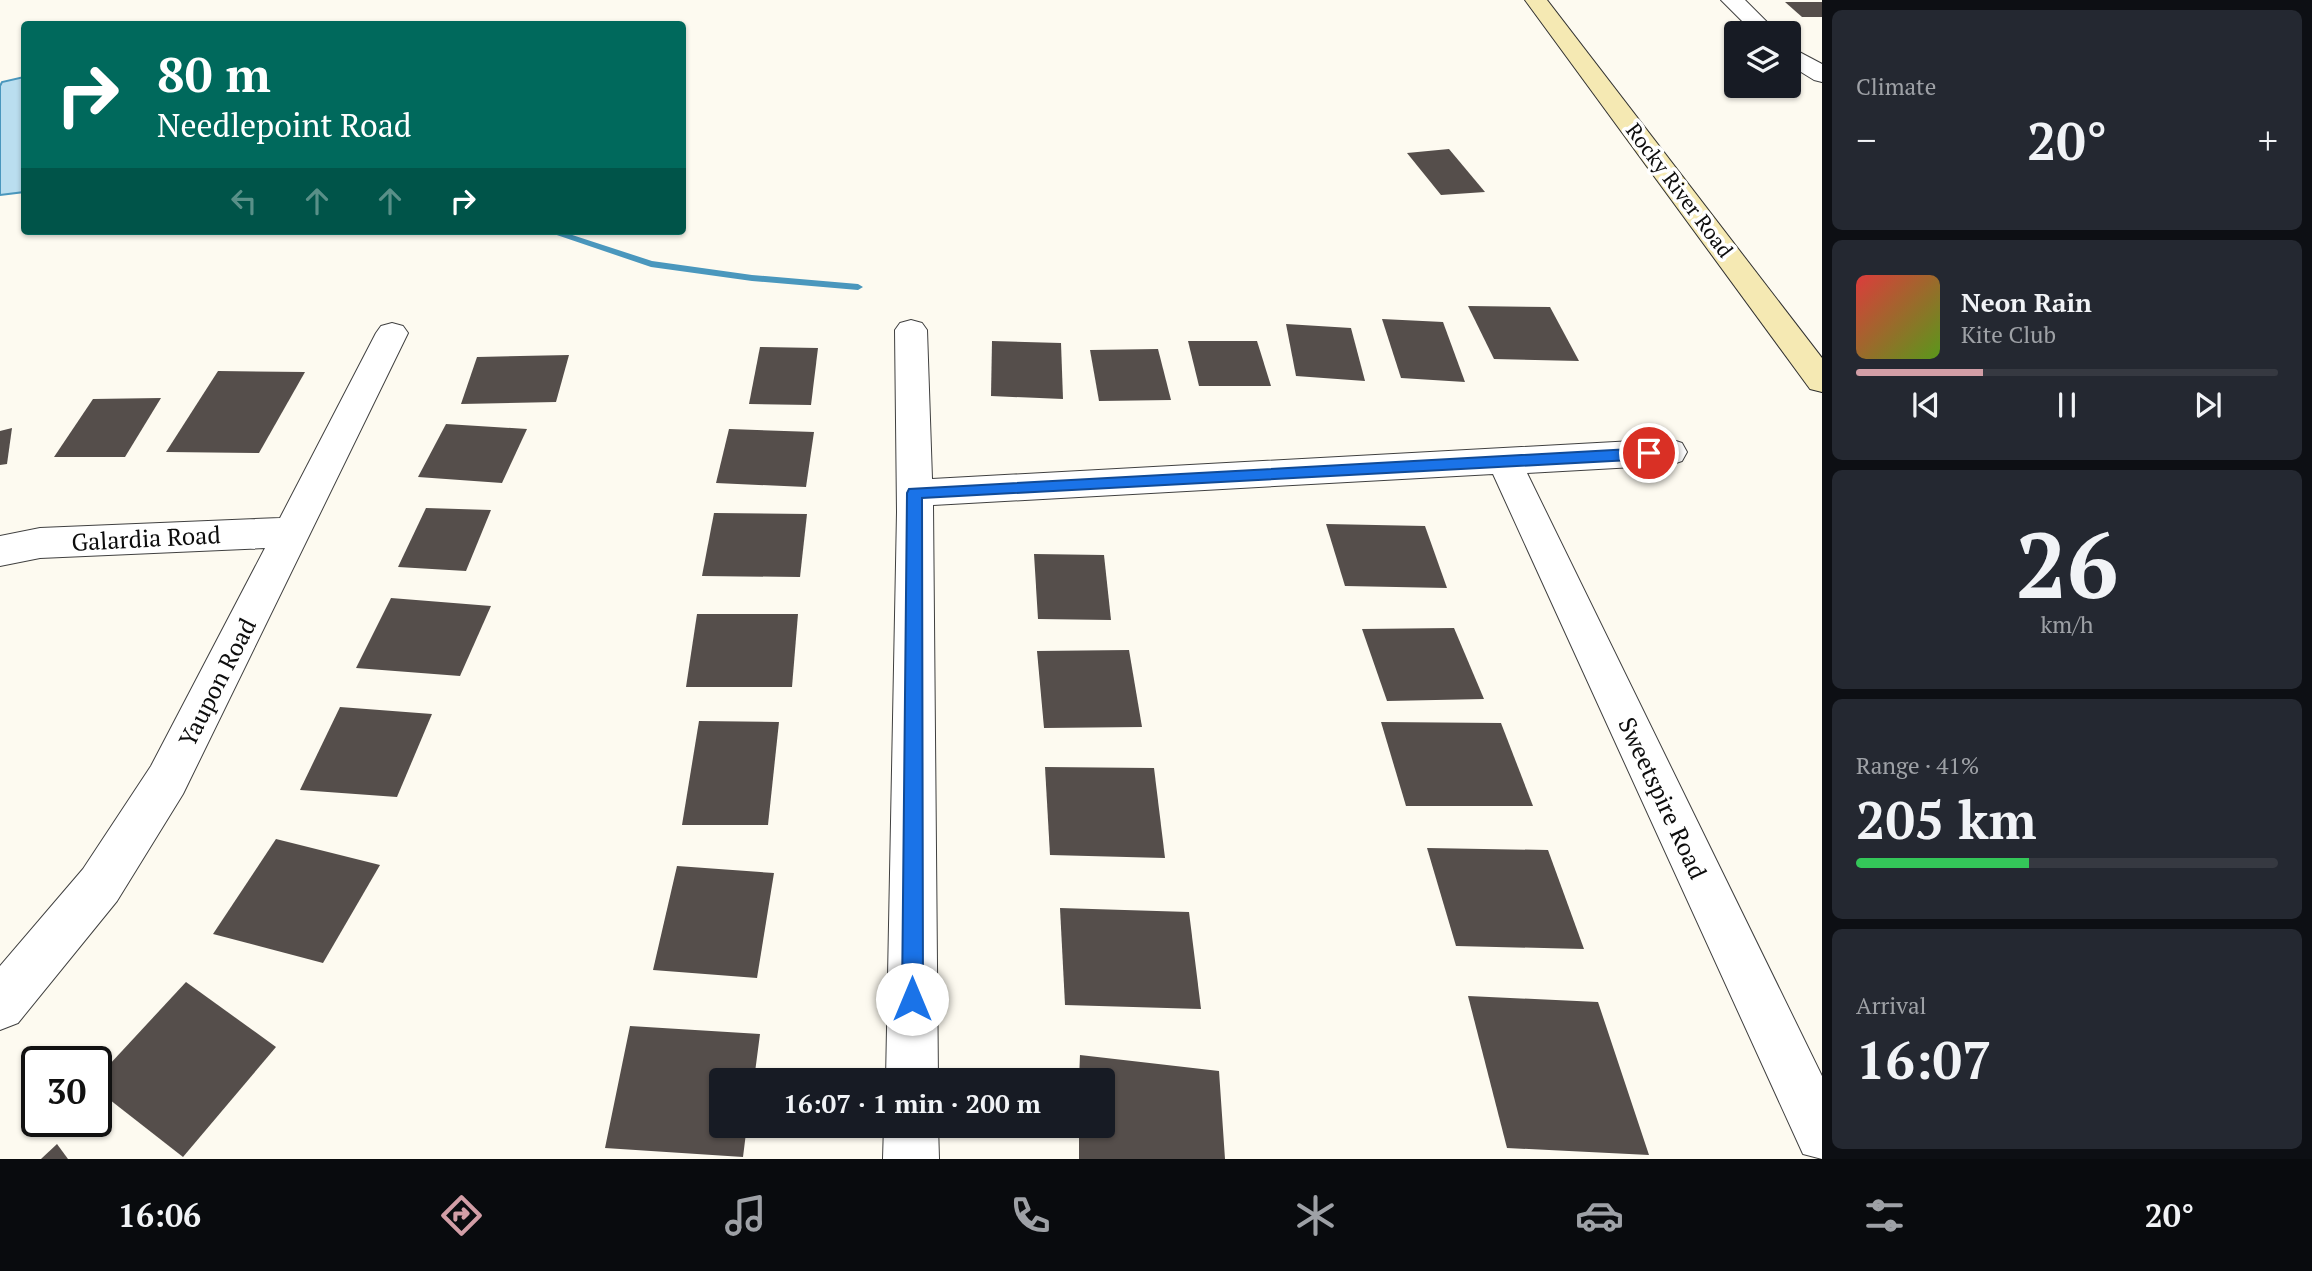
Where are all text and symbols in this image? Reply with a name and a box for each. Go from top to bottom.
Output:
map controls [1724,21,1801,98]
button: layers [1724,21,1801,98]
text: 80 m [157,41,271,106]
icon: right [42,49,133,140]
text: Climate [1856,71,1936,102]
text: Needlepoint Road [157,104,412,146]
text: 20° [2027,106,2107,175]
text: − [1856,115,1876,165]
text: + [2258,115,2278,165]
street label: Rocky River Road [1620,117,1740,263]
icon: left [225,182,263,220]
icon: ahead [298,182,336,220]
icon: ahead [371,182,409,220]
icon: right [444,182,482,220]
text: Neon Rain [1961,285,2092,319]
text: Kite Club [1961,319,2056,350]
icon: previous [1907,386,1945,424]
icon: pause [2048,386,2086,424]
icon: next [2189,386,2227,424]
pin [1619,423,1679,483]
icon: arrive [1630,434,1668,472]
text: 26 [2016,503,2118,624]
street label: Galardia Road [71,518,221,558]
text: km/h [2040,609,2094,640]
street label: Yaupon Road [171,612,263,752]
street label: Sweetspire Road [1612,712,1714,884]
text: Range · 41% [1856,750,1979,781]
text: 205 km [1856,785,2037,854]
position arrow [875,962,949,1036]
text: Arrival [1856,990,1927,1021]
text: 16:07 [1856,1025,1991,1094]
speed limit sign: 30 [21,1046,112,1137]
text: 16:07 · 1 min · 200 m [783,1086,1041,1120]
icon: directions [437,1191,486,1240]
icon: music [721,1191,770,1240]
icon: phone [1006,1191,1055,1240]
icon: climate [1291,1191,1340,1240]
icon: car [1575,1191,1624,1240]
icon: filters [1860,1191,1909,1240]
text: 16:06 [118,1194,201,1236]
text: 20° [2145,1194,2194,1236]

